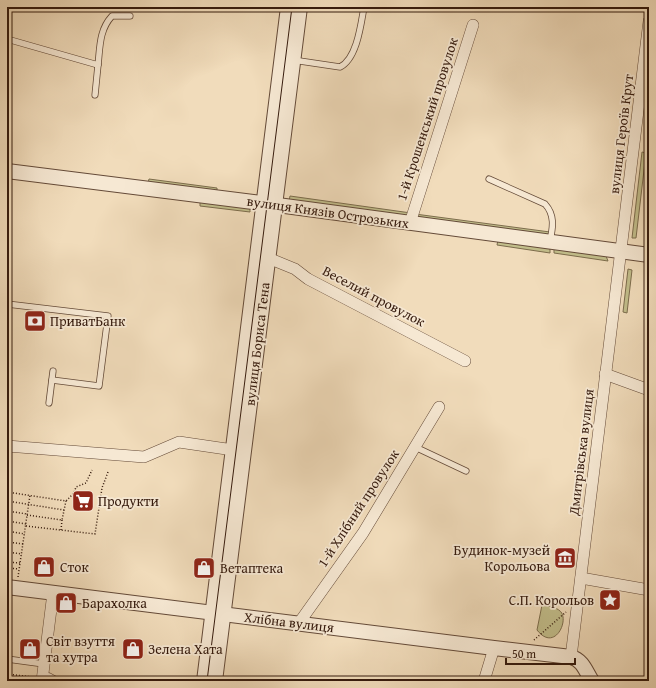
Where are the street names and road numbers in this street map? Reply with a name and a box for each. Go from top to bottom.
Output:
street label: 1-й Крошенський провулок [391,34,463,203]
street label: вулиця Героїв Крут [604,73,638,195]
street label: вулиця Князів Острозьких [246,191,411,233]
street label: Веселий провулок [319,261,429,332]
street label: вулиця Бориса Тена [240,281,275,407]
street label: Дмитрівська вулиця [563,388,599,517]
street label: 1-й Хлібний провулок [312,445,404,571]
street label: Хлібна вулиця [243,607,335,637]

